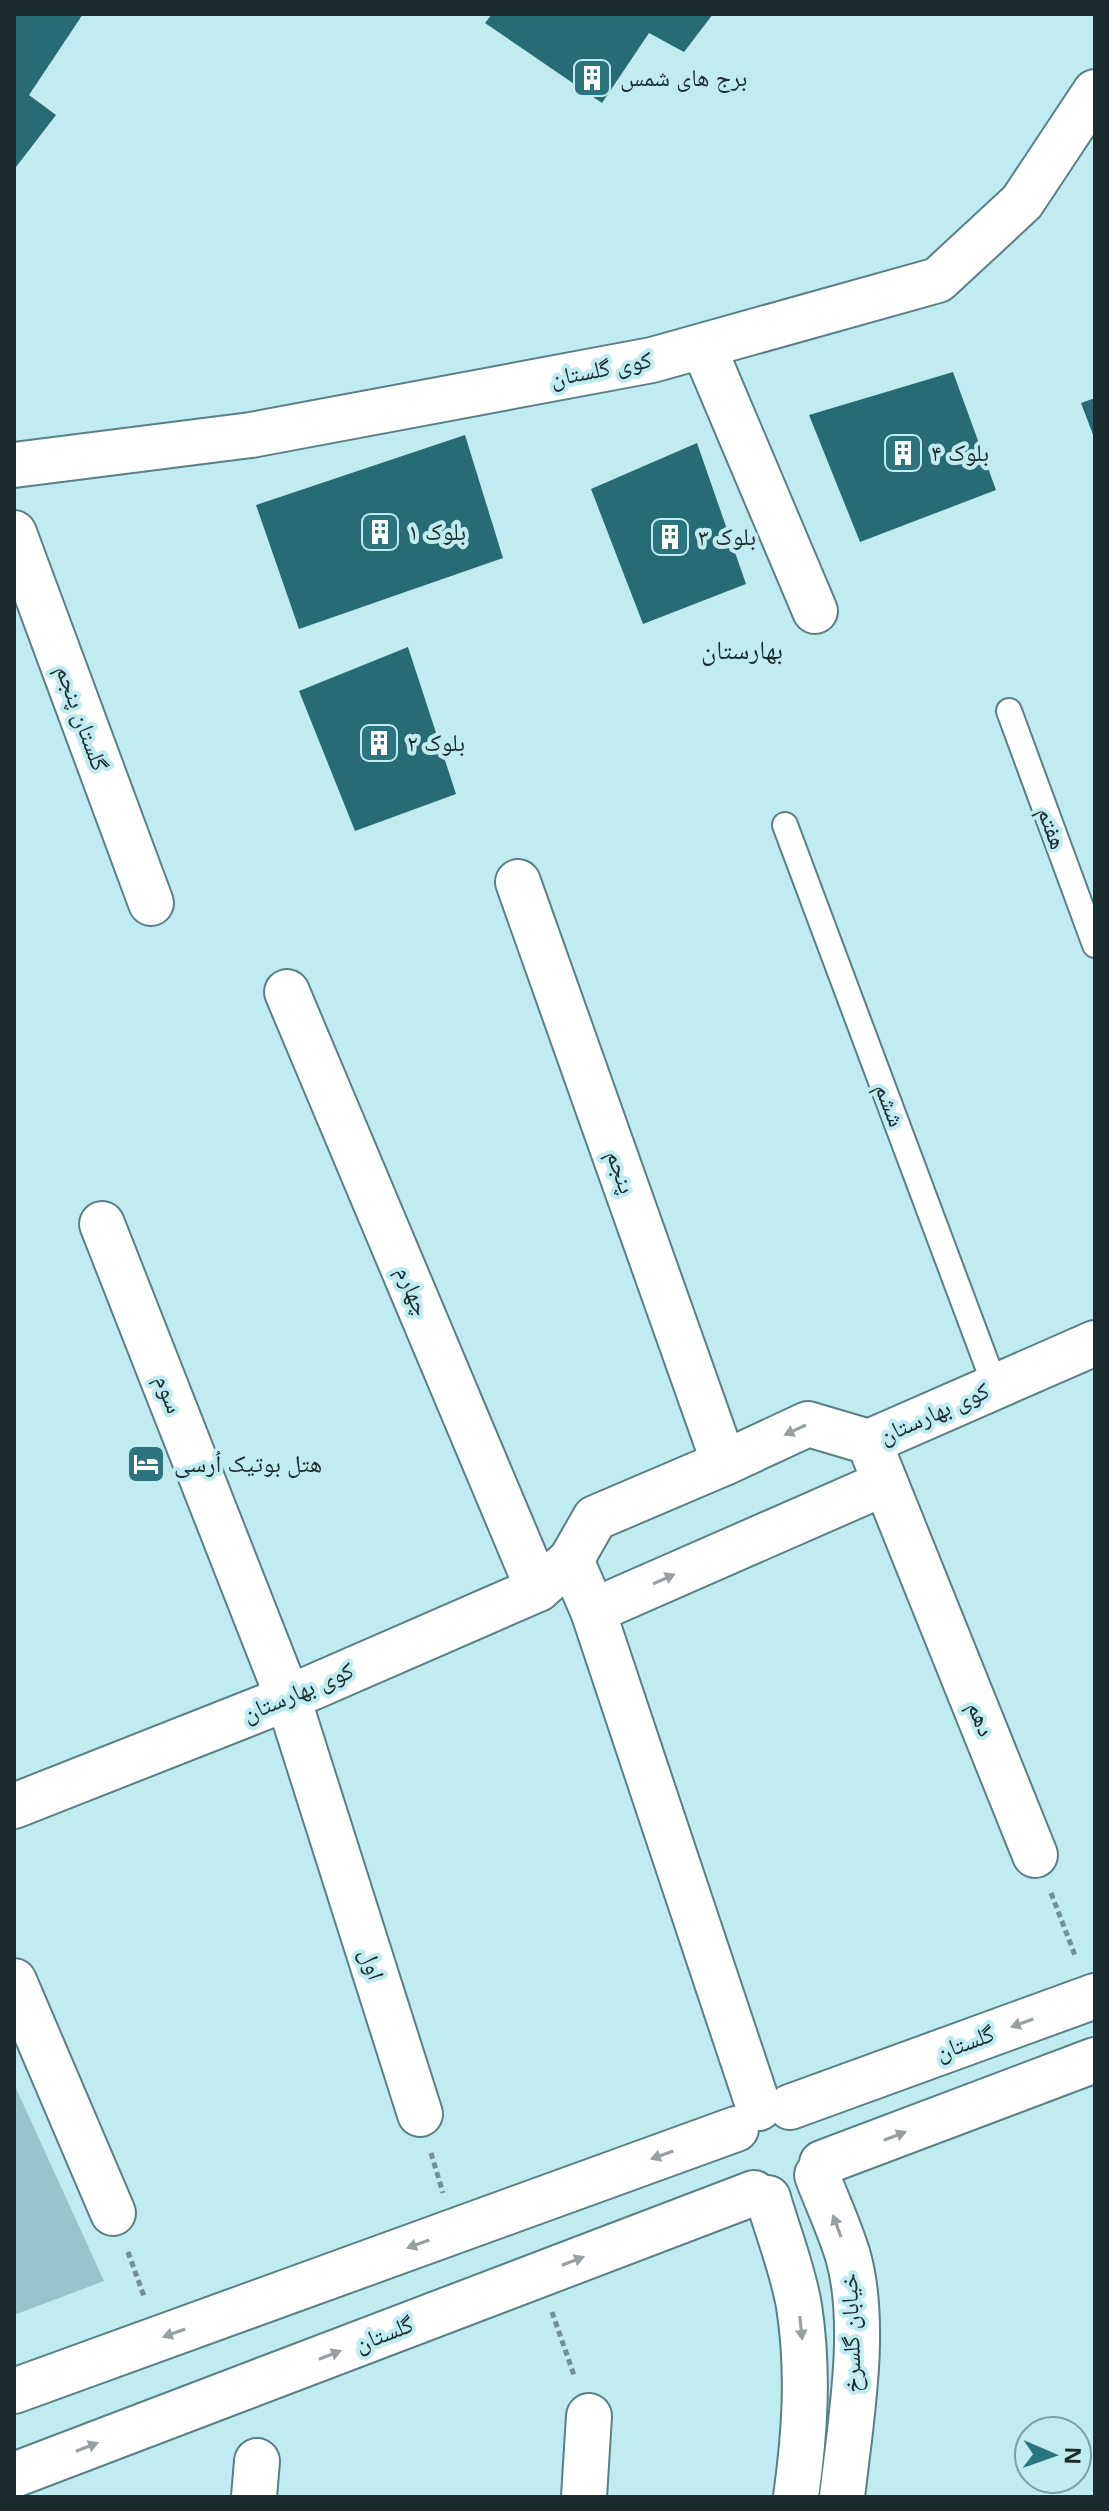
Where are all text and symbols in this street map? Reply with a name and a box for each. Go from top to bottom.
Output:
building icon: برج های شمس [571,57,613,99]
place label: برج های شمس [620,60,747,93]
street label: کوی گلستان [547,342,654,394]
building icon: بلوک ۴ [882,432,924,474]
place label: بلوک ۴ [931,435,989,468]
building icon: بلوک ۱ [359,511,401,553]
place label: بلوک ۱ [408,514,466,547]
building icon: بلوک ۳ [649,516,691,558]
place label: بلوک ۳ [698,519,756,552]
district label: بهارستان [701,631,783,667]
street label: گلستان پنجم [48,660,118,775]
building icon: بلوک ۲ [358,722,400,764]
place label: بلوک ۲ [407,725,465,758]
street label: هفتم [1030,802,1076,854]
street label: ششم [867,1078,915,1131]
street label: پنجم [599,1145,645,1198]
street label: چهارم [388,1260,440,1321]
street label: سوم [147,1369,193,1418]
street label: کوی بهارستان [873,1373,994,1451]
one-way arrow [784,1423,807,1437]
hotel icon: هتل بوتیک اُرسی [125,1443,167,1485]
place label: هتل بوتیک اُرسی [174,1446,322,1479]
one-way arrow [652,1573,676,1586]
street label: کوی بهارستان [237,1652,358,1729]
street label: دهم [960,1696,1004,1741]
street label: اول [353,1944,394,1983]
street label: گلستان [930,2016,999,2067]
one-way arrow [1010,2017,1034,2030]
one-way arrow [883,2129,907,2142]
one-way arrow [650,2150,674,2162]
one-way arrow [830,2214,842,2238]
one-way arrow [406,2239,430,2251]
one-way arrow [561,2254,585,2267]
street label: خیابان گلسرخ [831,2273,868,2393]
street label: گلستان [349,2306,418,2359]
one-way arrow [795,2316,808,2341]
one-way arrow [162,2327,186,2340]
one-way arrow [318,2348,342,2361]
north arrow [1013,2415,1093,2495]
one-way arrow [75,2440,99,2453]
text: N [1059,2446,1089,2465]

